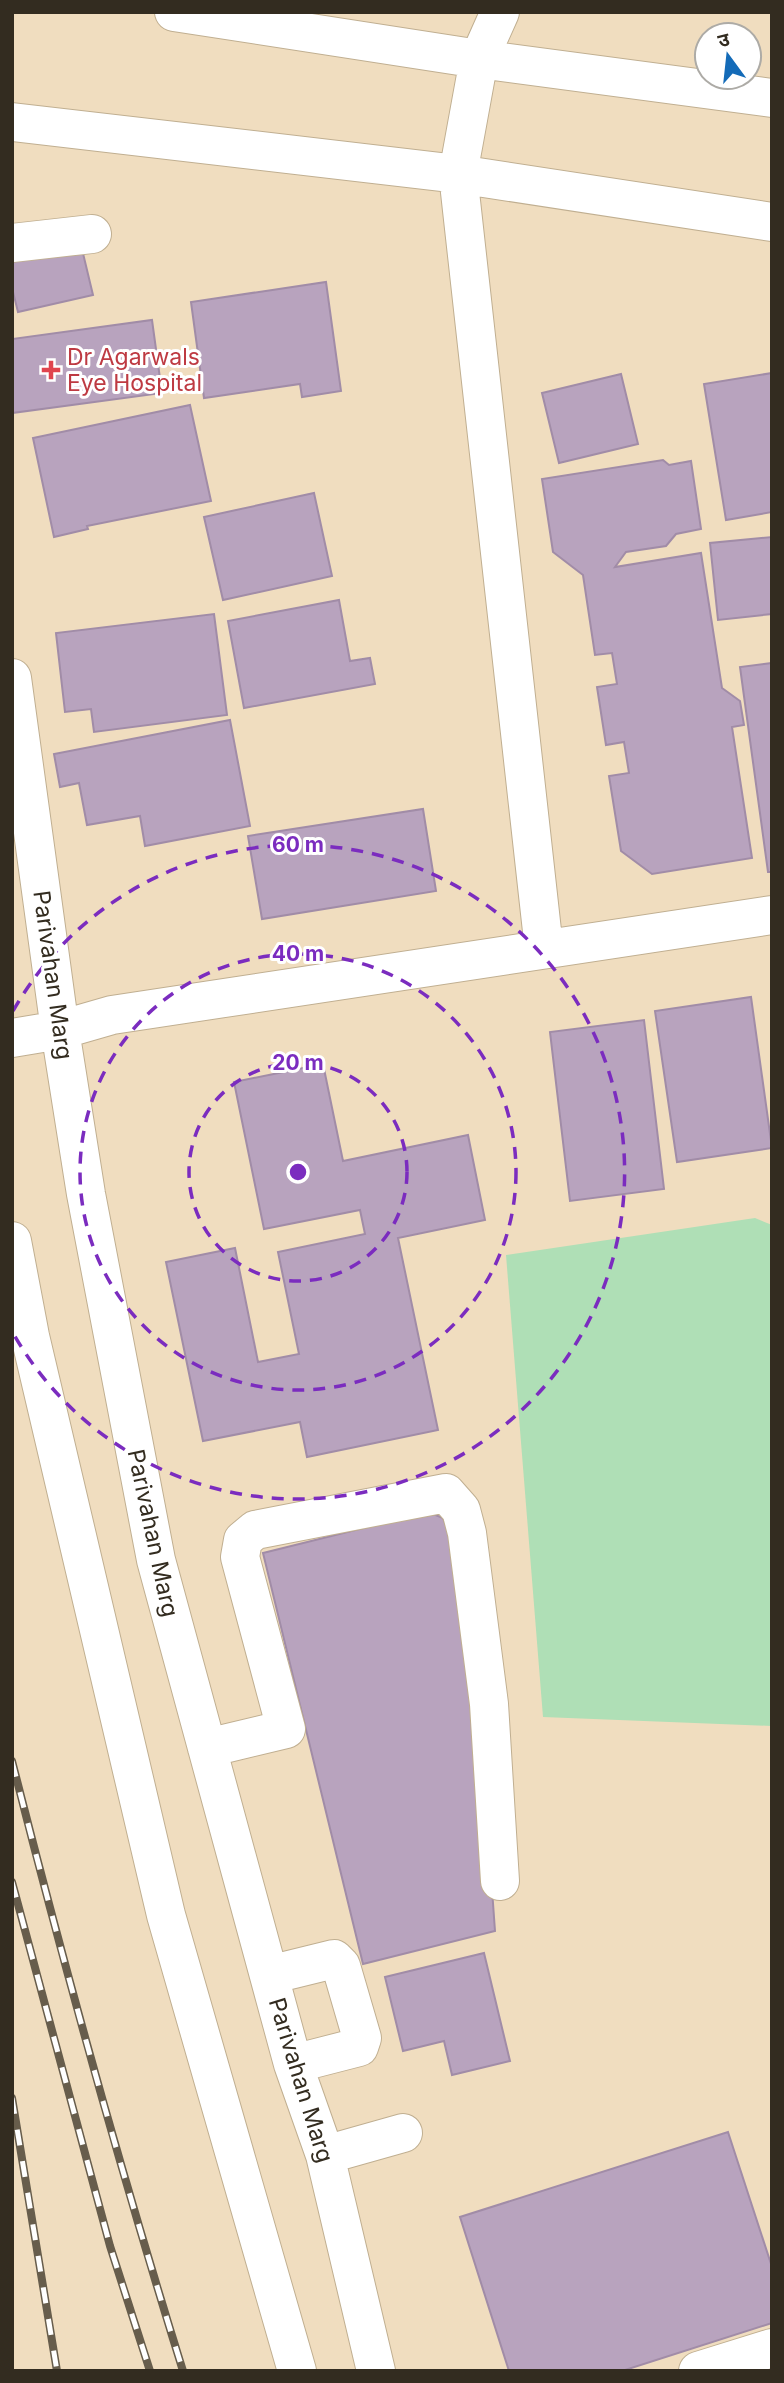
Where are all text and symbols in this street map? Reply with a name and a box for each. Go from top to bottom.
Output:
north arrow [693,21,763,91]
text: उ [715,27,733,53]
place label: Dr Agarwals Eye Hospital [67,343,202,397]
marker: Dr Agarwals Eye Hospital [41,360,61,380]
text: 60 m [272,832,324,857]
street label: Parivahan Marg [27,889,79,1061]
text: 40 m [272,941,324,966]
text: 20 m [272,1050,324,1075]
centre of rings [286,1160,310,1184]
street label: Parivahan Marg [122,1447,184,1619]
street label: Parivahan Marg [263,1994,339,2166]

